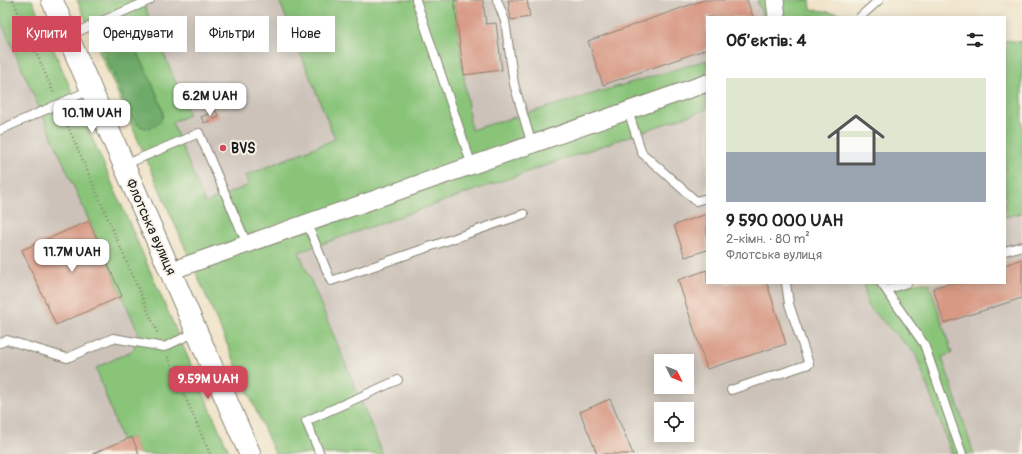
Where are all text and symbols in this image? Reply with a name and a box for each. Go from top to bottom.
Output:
chip: Купити [12,16,81,52]
chip: Орендувати [89,16,187,52]
chip: Фільтри [195,16,269,52]
chip: Нове [277,16,335,52]
icon: filters [964,29,986,51]
text: Об’єктів: 4 [726,30,806,51]
pin: 6.2M UAH [169,83,251,117]
text: 6.2M UAH [182,88,238,104]
pin: 10.1M UAH [46,100,138,134]
icon: home [820,104,892,176]
text: 10.1M UAH [62,105,122,121]
place label: BVS [231,140,255,157]
marker: BVS [218,143,228,153]
street label: Флотська вулиця [122,176,180,278]
text: 9 590 000 UAH [726,210,843,231]
text: 2-кімн. · 80 m² [726,231,810,247]
pin: 11.7M UAH [26,239,118,273]
text: 11.7M UAH [43,244,101,260]
text: Флотська вулиця [726,247,822,263]
north arrow [654,354,694,394]
map controls [654,354,694,442]
pin: 9.59M UAH [162,366,254,400]
text: 9.59M UAH [178,371,238,387]
button: locate [654,402,694,442]

